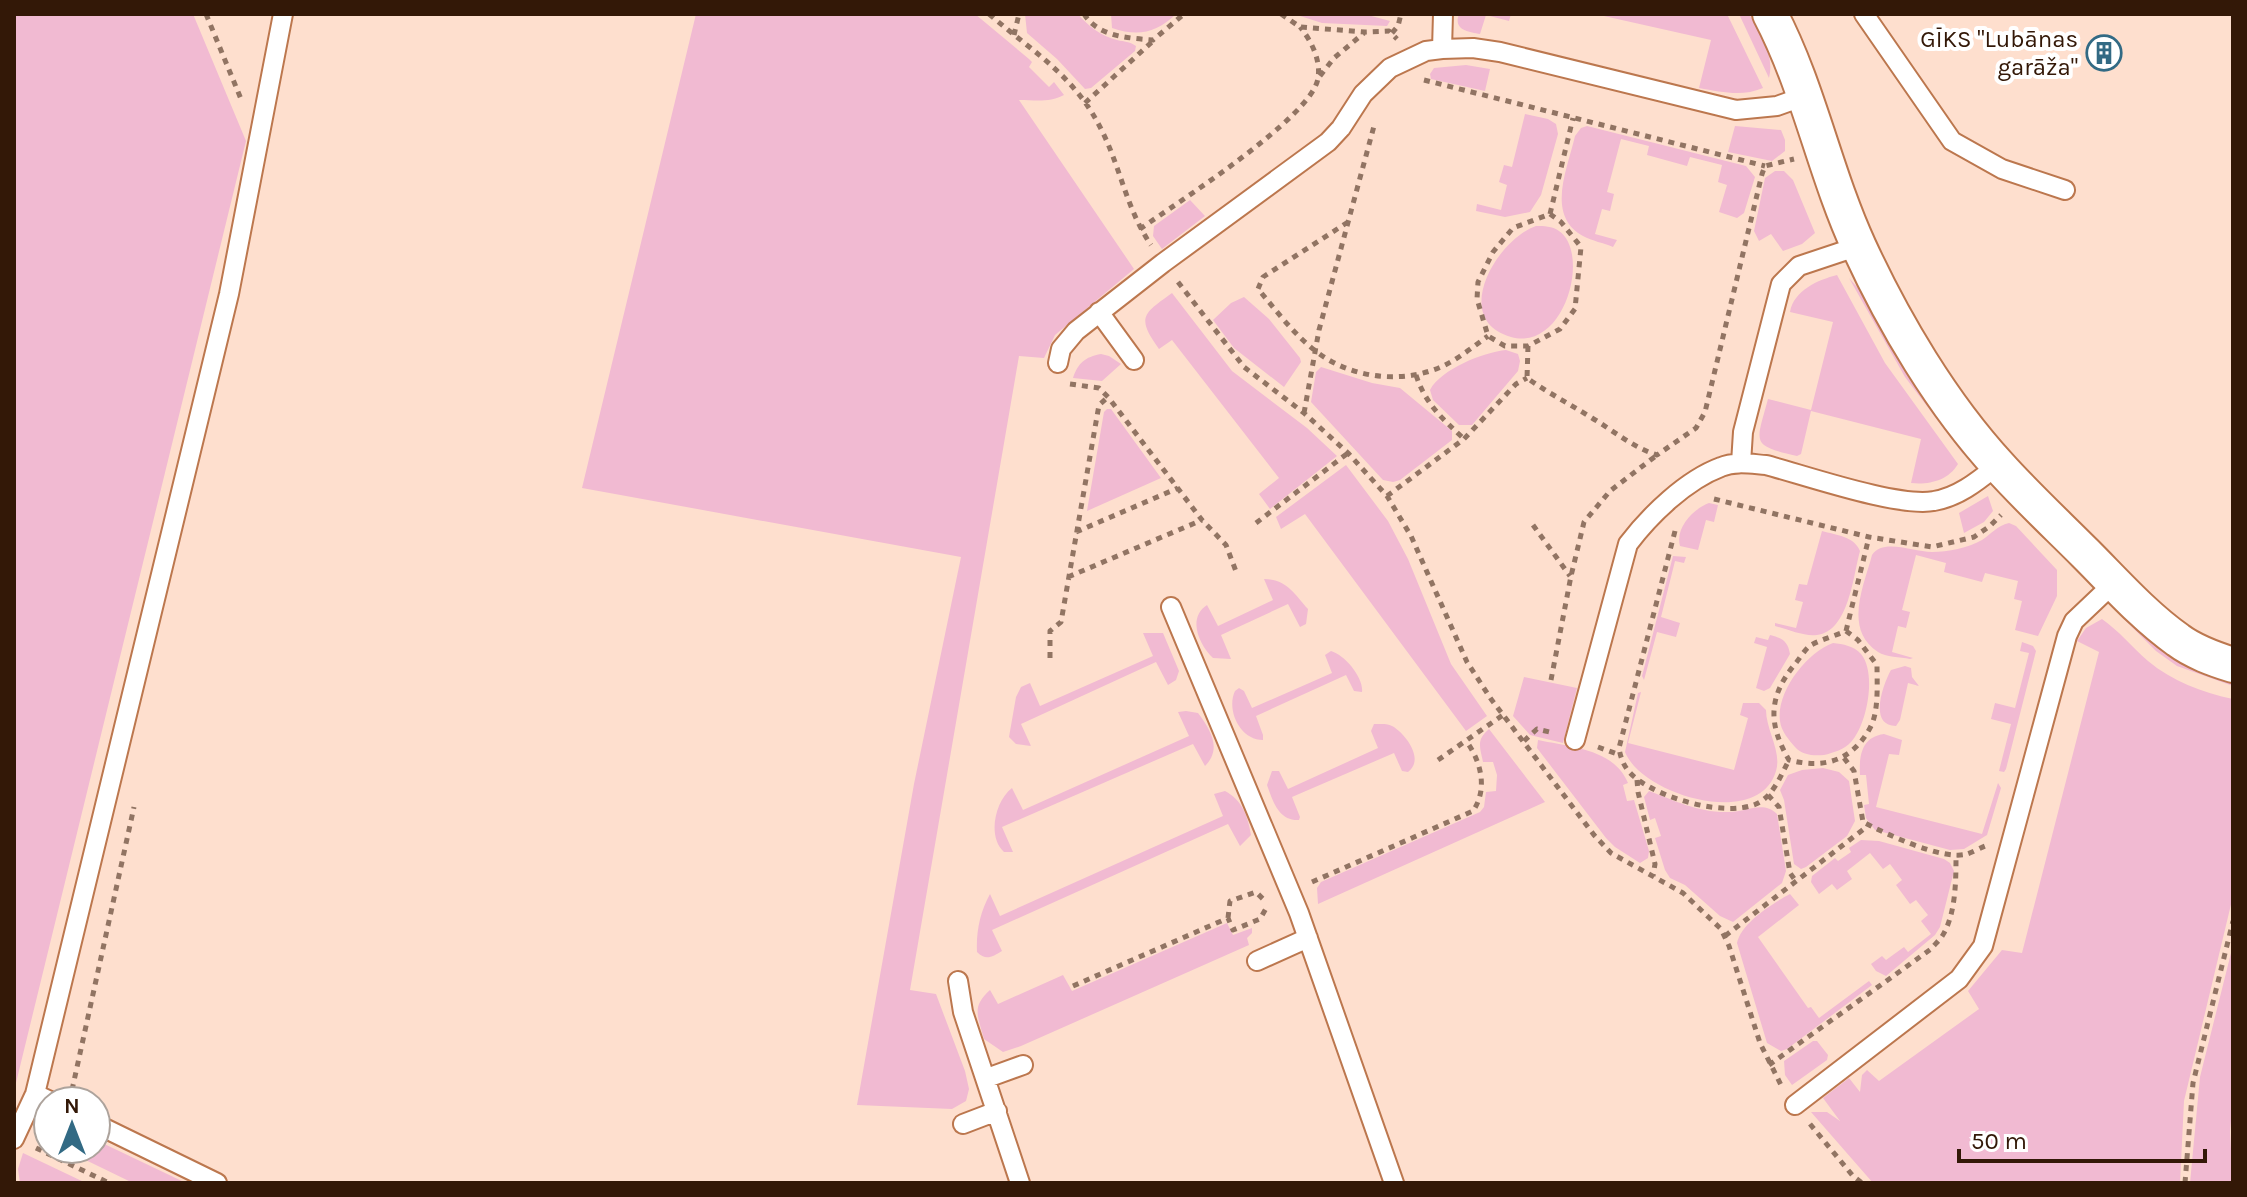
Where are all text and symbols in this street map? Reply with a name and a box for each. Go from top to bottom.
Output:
place label: GĪKS "Lubānas garāža" [1920,25,2078,81]
building icon: GĪKS "Lubānas garāža" [2085,34,2123,72]
north arrow [32,1085,112,1165]
text: N [64,1093,80,1119]
scale bar [1959,1113,2205,1163]
text: 50 m [1971,1127,2027,1155]

